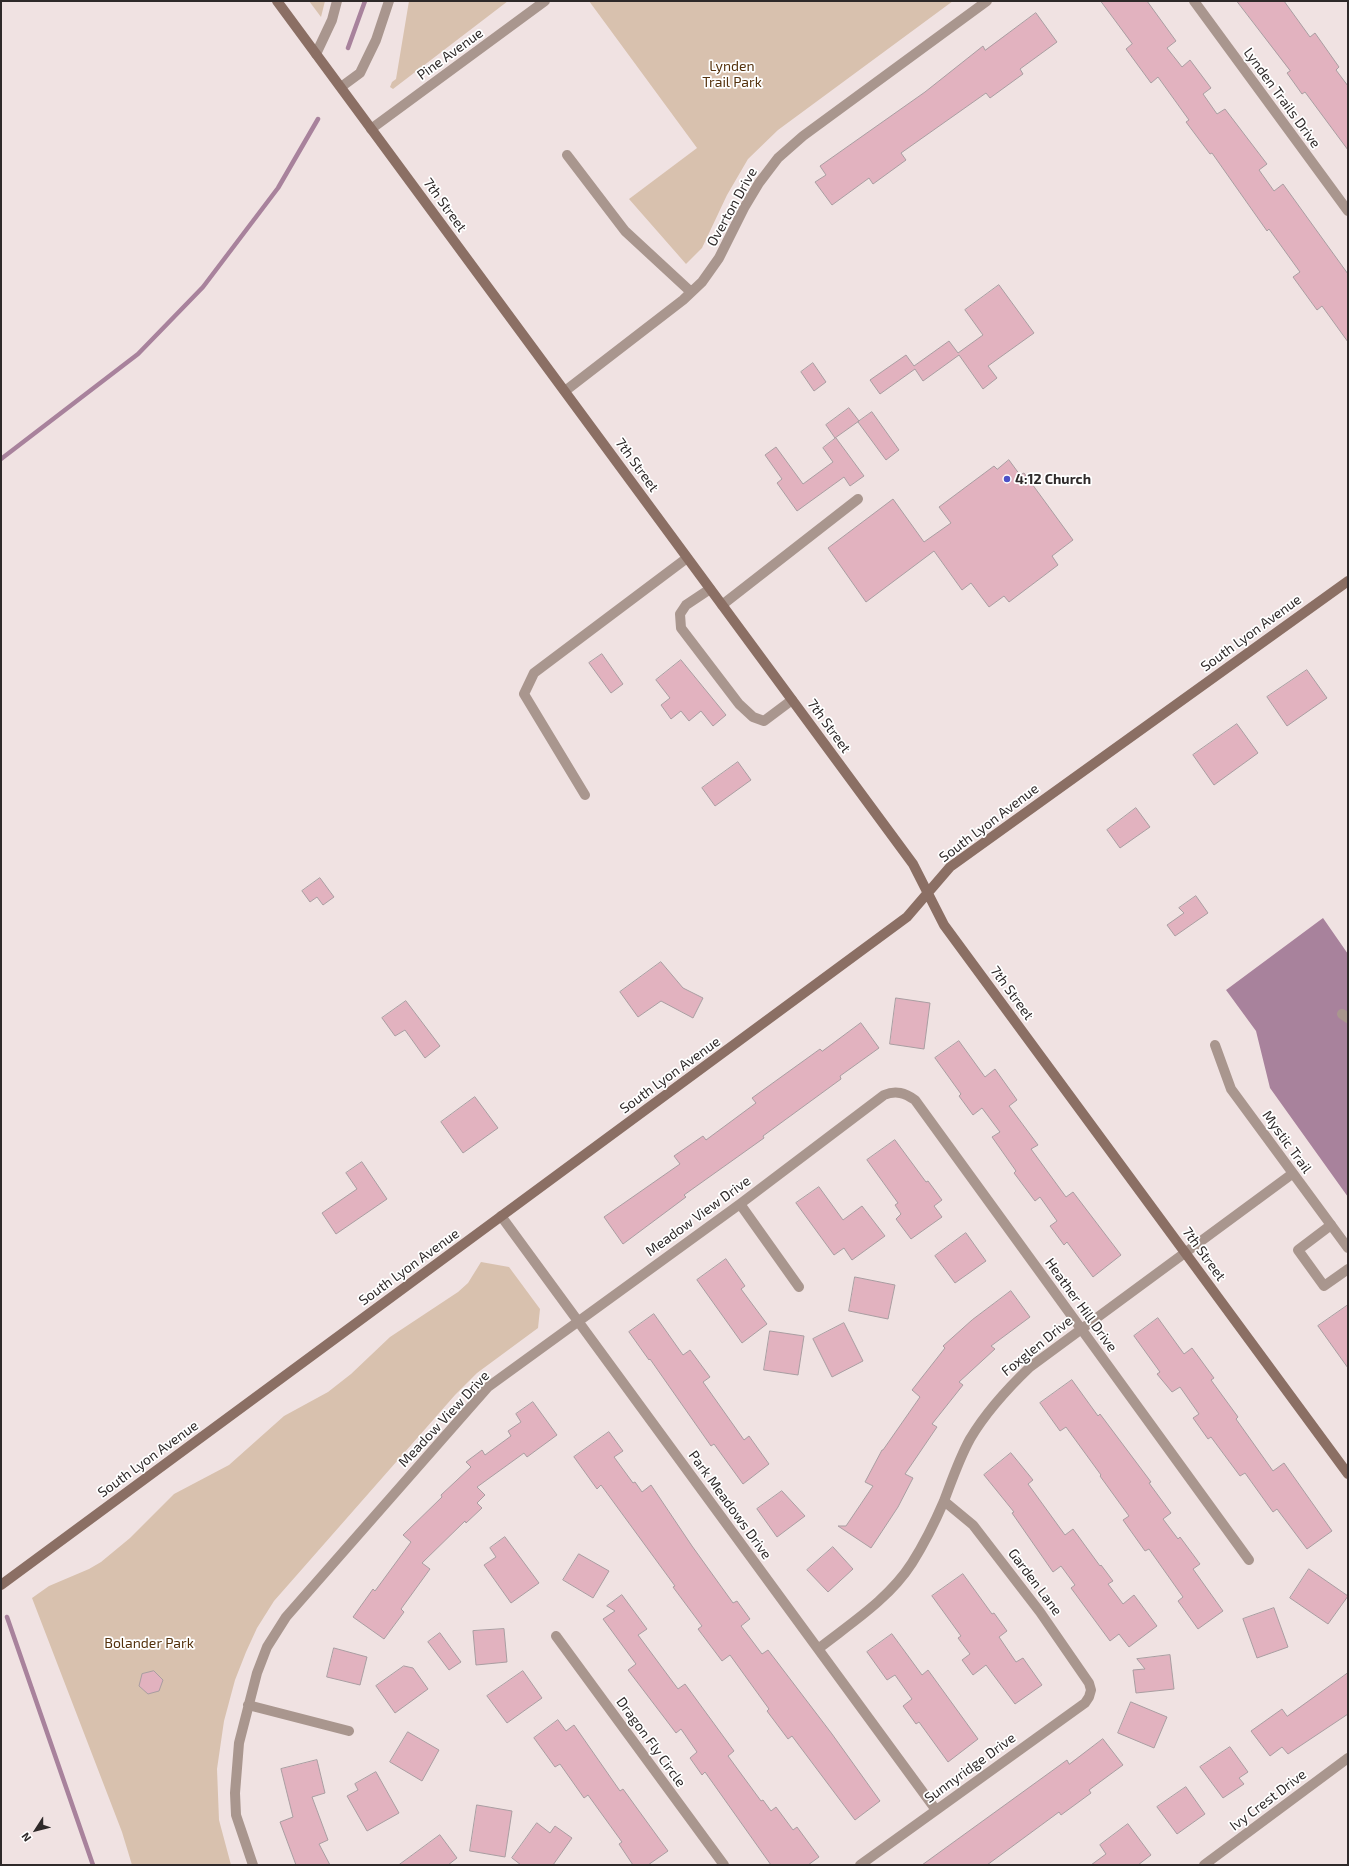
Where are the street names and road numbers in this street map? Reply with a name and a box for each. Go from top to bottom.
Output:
street label: Pine Avenue [414,24,486,84]
street label: Lynden Trails Drive [1240,45,1324,151]
street label: Overton Drive [703,165,761,249]
street label: 7th Street [420,175,470,235]
street label: 7th Street [612,435,662,495]
street label: South Lyon Avenue [1198,591,1304,675]
street label: 7th Street [804,696,854,756]
street label: South Lyon Avenue [936,780,1042,866]
street label: 7th Street [987,963,1037,1023]
street label: South Lyon Avenue [617,1033,723,1117]
street label: Mystic Trail [1259,1107,1315,1177]
street label: Meadow View Drive [642,1172,754,1260]
street label: 7th Street [1179,1224,1229,1284]
street label: South Lyon Avenue [356,1225,462,1309]
street label: Heather Hill Drive [1041,1255,1121,1355]
street label: Foxglen Drive [998,1312,1076,1380]
street label: Meadow View Drive [395,1367,493,1471]
street label: South Lyon Avenue [95,1417,201,1501]
street label: Park Meadows Drive [685,1447,775,1563]
street label: Garden Lane [1004,1545,1066,1619]
street label: Dragon Fly Circle [613,1694,689,1790]
street label: Sunnyridge Drive [921,1729,1019,1807]
street label: Ivy Crest Drive [1226,1766,1310,1834]

